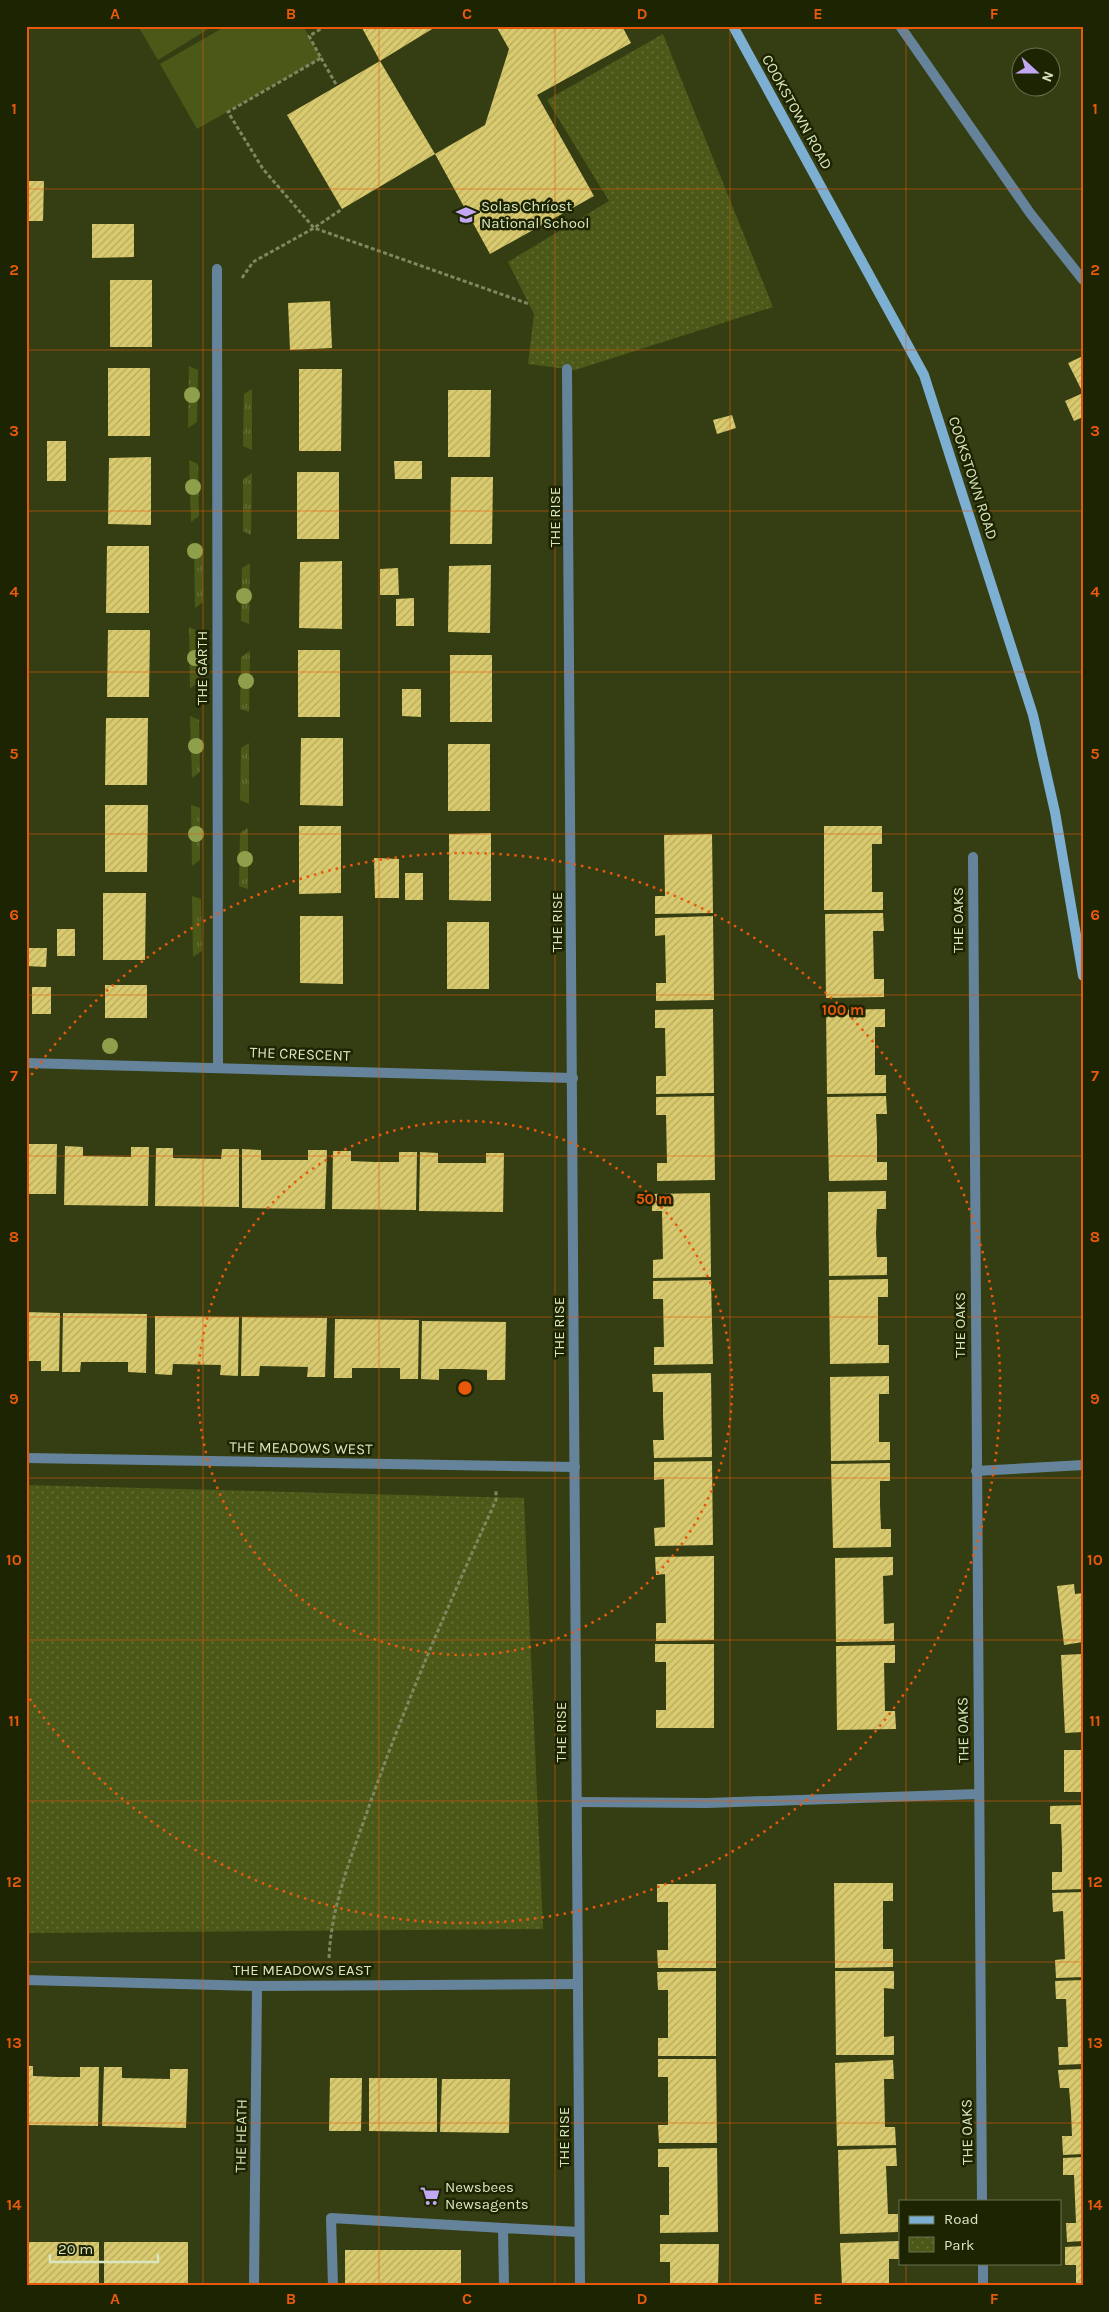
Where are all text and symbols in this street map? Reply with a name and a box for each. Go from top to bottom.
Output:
text: A [110,4,120,23]
text: B [286,4,296,23]
text: C [462,4,472,23]
text: D [637,4,648,23]
text: E [813,4,823,23]
text: F [990,4,999,23]
north arrow [1012,48,1062,98]
street label: COOKSTOWN ROAD [758,51,836,173]
text: N [1038,69,1057,84]
text: 1 [11,99,17,118]
text: 1 [1092,99,1098,118]
place label: Solas Chríost National School [481,197,589,232]
school or university icon: Solas Chríost National School [455,204,477,226]
text: 2 [9,260,19,279]
text: 2 [1090,260,1100,279]
street label: COOKSTOWN ROAD [945,414,1001,542]
text: 3 [9,421,19,440]
text: 3 [1090,421,1100,440]
street label: THE RISE [546,487,564,547]
text: 4 [9,582,19,601]
text: 4 [1090,582,1100,601]
street label: THE GARTH [193,631,211,705]
text: 5 [9,744,19,763]
text: 5 [1090,744,1100,763]
street label: THE OAKS [949,887,967,953]
street label: THE RISE [548,892,566,952]
text: 6 [9,905,19,924]
text: 6 [1090,905,1100,924]
text: 100 m [822,1001,864,1019]
street label: THE CRESCENT [249,1043,351,1065]
text: 7 [10,1066,18,1085]
text: 7 [1091,1066,1099,1085]
text: 50 m [636,1190,672,1208]
text: 8 [9,1227,19,1246]
text: 8 [1090,1227,1100,1246]
street label: THE OAKS [951,1292,969,1358]
street label: THE RISE [550,1297,568,1357]
centre of rings [456,1379,474,1397]
text: 9 [9,1389,19,1408]
text: 9 [1090,1389,1100,1408]
street label: THE MEADOWS WEST [229,1438,373,1458]
text: 10 [6,1550,22,1569]
text: 10 [1087,1550,1103,1569]
street label: THE OAKS [953,1697,973,1763]
street label: THE RISE [552,1702,570,1762]
text: 11 [8,1711,20,1730]
text: 11 [1089,1711,1101,1730]
text: 12 [6,1872,22,1891]
text: 12 [1087,1872,1103,1891]
street label: THE MEADOWS EAST [233,1961,372,1979]
text: 13 [6,2033,22,2052]
text: 13 [1087,2033,1103,2052]
street label: THE HEATH [231,2099,251,2173]
street label: THE OAKS [957,2099,977,2165]
street label: THE RISE [555,2107,573,2167]
place label: Newsbees Newsagents [445,2178,529,2213]
supermarket icon: Newsbees Newsagents [419,2185,441,2207]
text: 14 [6,2195,22,2214]
text: 14 [1087,2195,1103,2214]
legend [899,2200,1062,2264]
text: Road [944,2210,979,2228]
scale bar [50,2232,158,2264]
text: Park [944,2236,974,2254]
text: 20 m [58,2240,93,2258]
text: A [110,2289,120,2308]
text: B [286,2289,296,2308]
text: C [462,2289,472,2308]
text: D [637,2289,648,2308]
text: E [813,2289,823,2308]
text: F [990,2289,999,2308]

